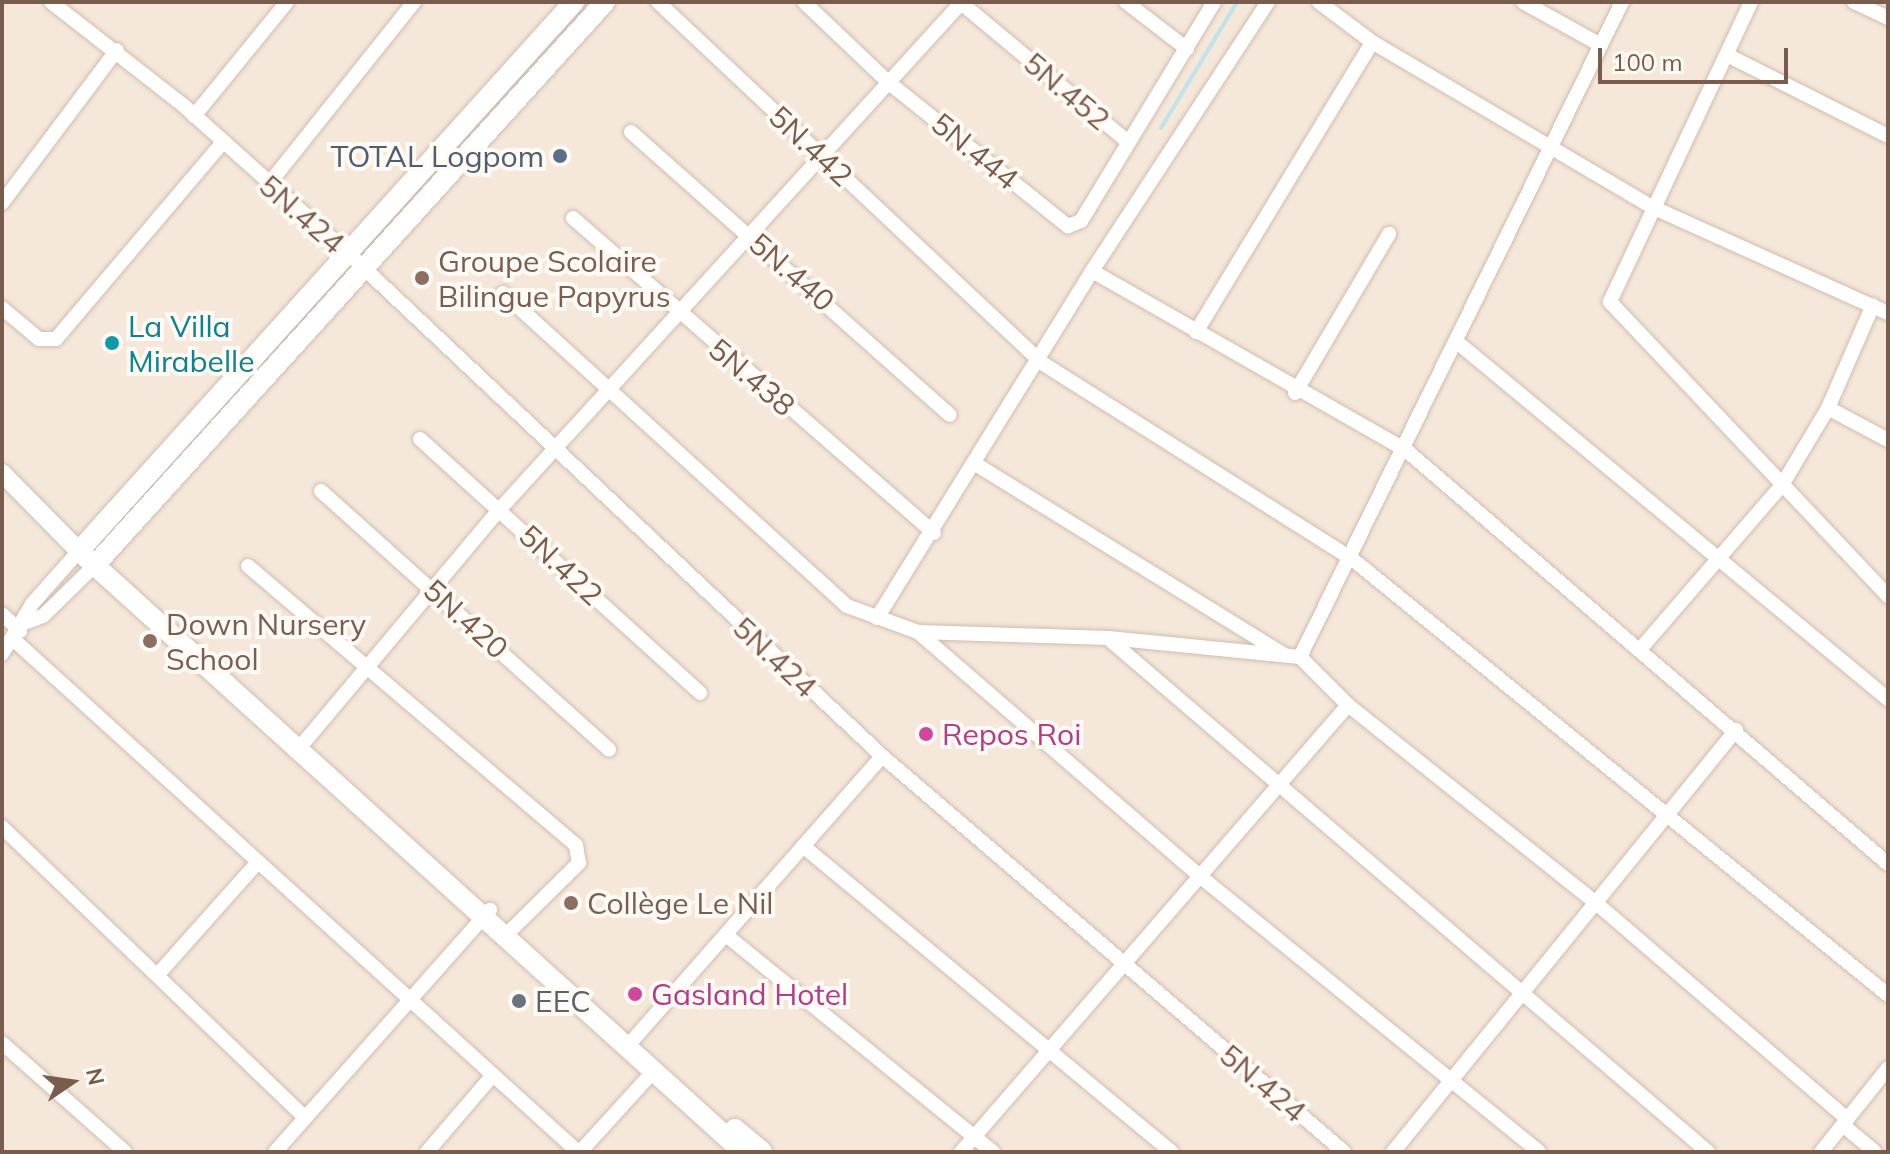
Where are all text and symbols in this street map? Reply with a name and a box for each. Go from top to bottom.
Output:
scale bar [1602,32,1792,82]
street label: 5N.452 [1017,45,1117,137]
text: 100 m [1612,47,1683,77]
street label: 5N.442 [762,98,860,194]
street label: 5N.444 [924,105,1026,197]
place label: TOTAL Logpom [330,138,544,174]
marker: TOTAL Logpom [551,147,569,165]
street label: 5N.424 [252,167,352,261]
street label: 5N.440 [742,225,842,319]
place label: Groupe Scolaire Bilingue Papyrus [438,243,671,314]
marker: Groupe Scolaire Bilingue Papyrus [413,269,431,287]
place label: La Villa Mirabelle [128,308,255,378]
street label: 5N.438 [702,331,802,423]
marker: La Villa Mirabelle [103,334,121,352]
street label: 5N.422 [512,517,610,613]
street label: 5N.420 [416,572,516,666]
place label: Down Nursery School [166,606,366,676]
street label: 5N.424 [726,609,824,705]
marker: Down Nursery School [141,632,159,650]
place label: Repos Roi [942,716,1081,752]
marker: Repos Roi [917,725,935,743]
place label: Collège Le Nil [587,885,773,921]
marker: Collège Le Nil [562,894,580,912]
place label: Gasland Hotel [651,976,848,1012]
place label: EEC [535,983,591,1019]
marker: Gasland Hotel [626,985,644,1003]
marker: EEC [510,992,528,1010]
street label: 5N.424 [1213,1037,1313,1129]
north arrow [32,1042,112,1122]
text: N [80,1065,111,1088]

